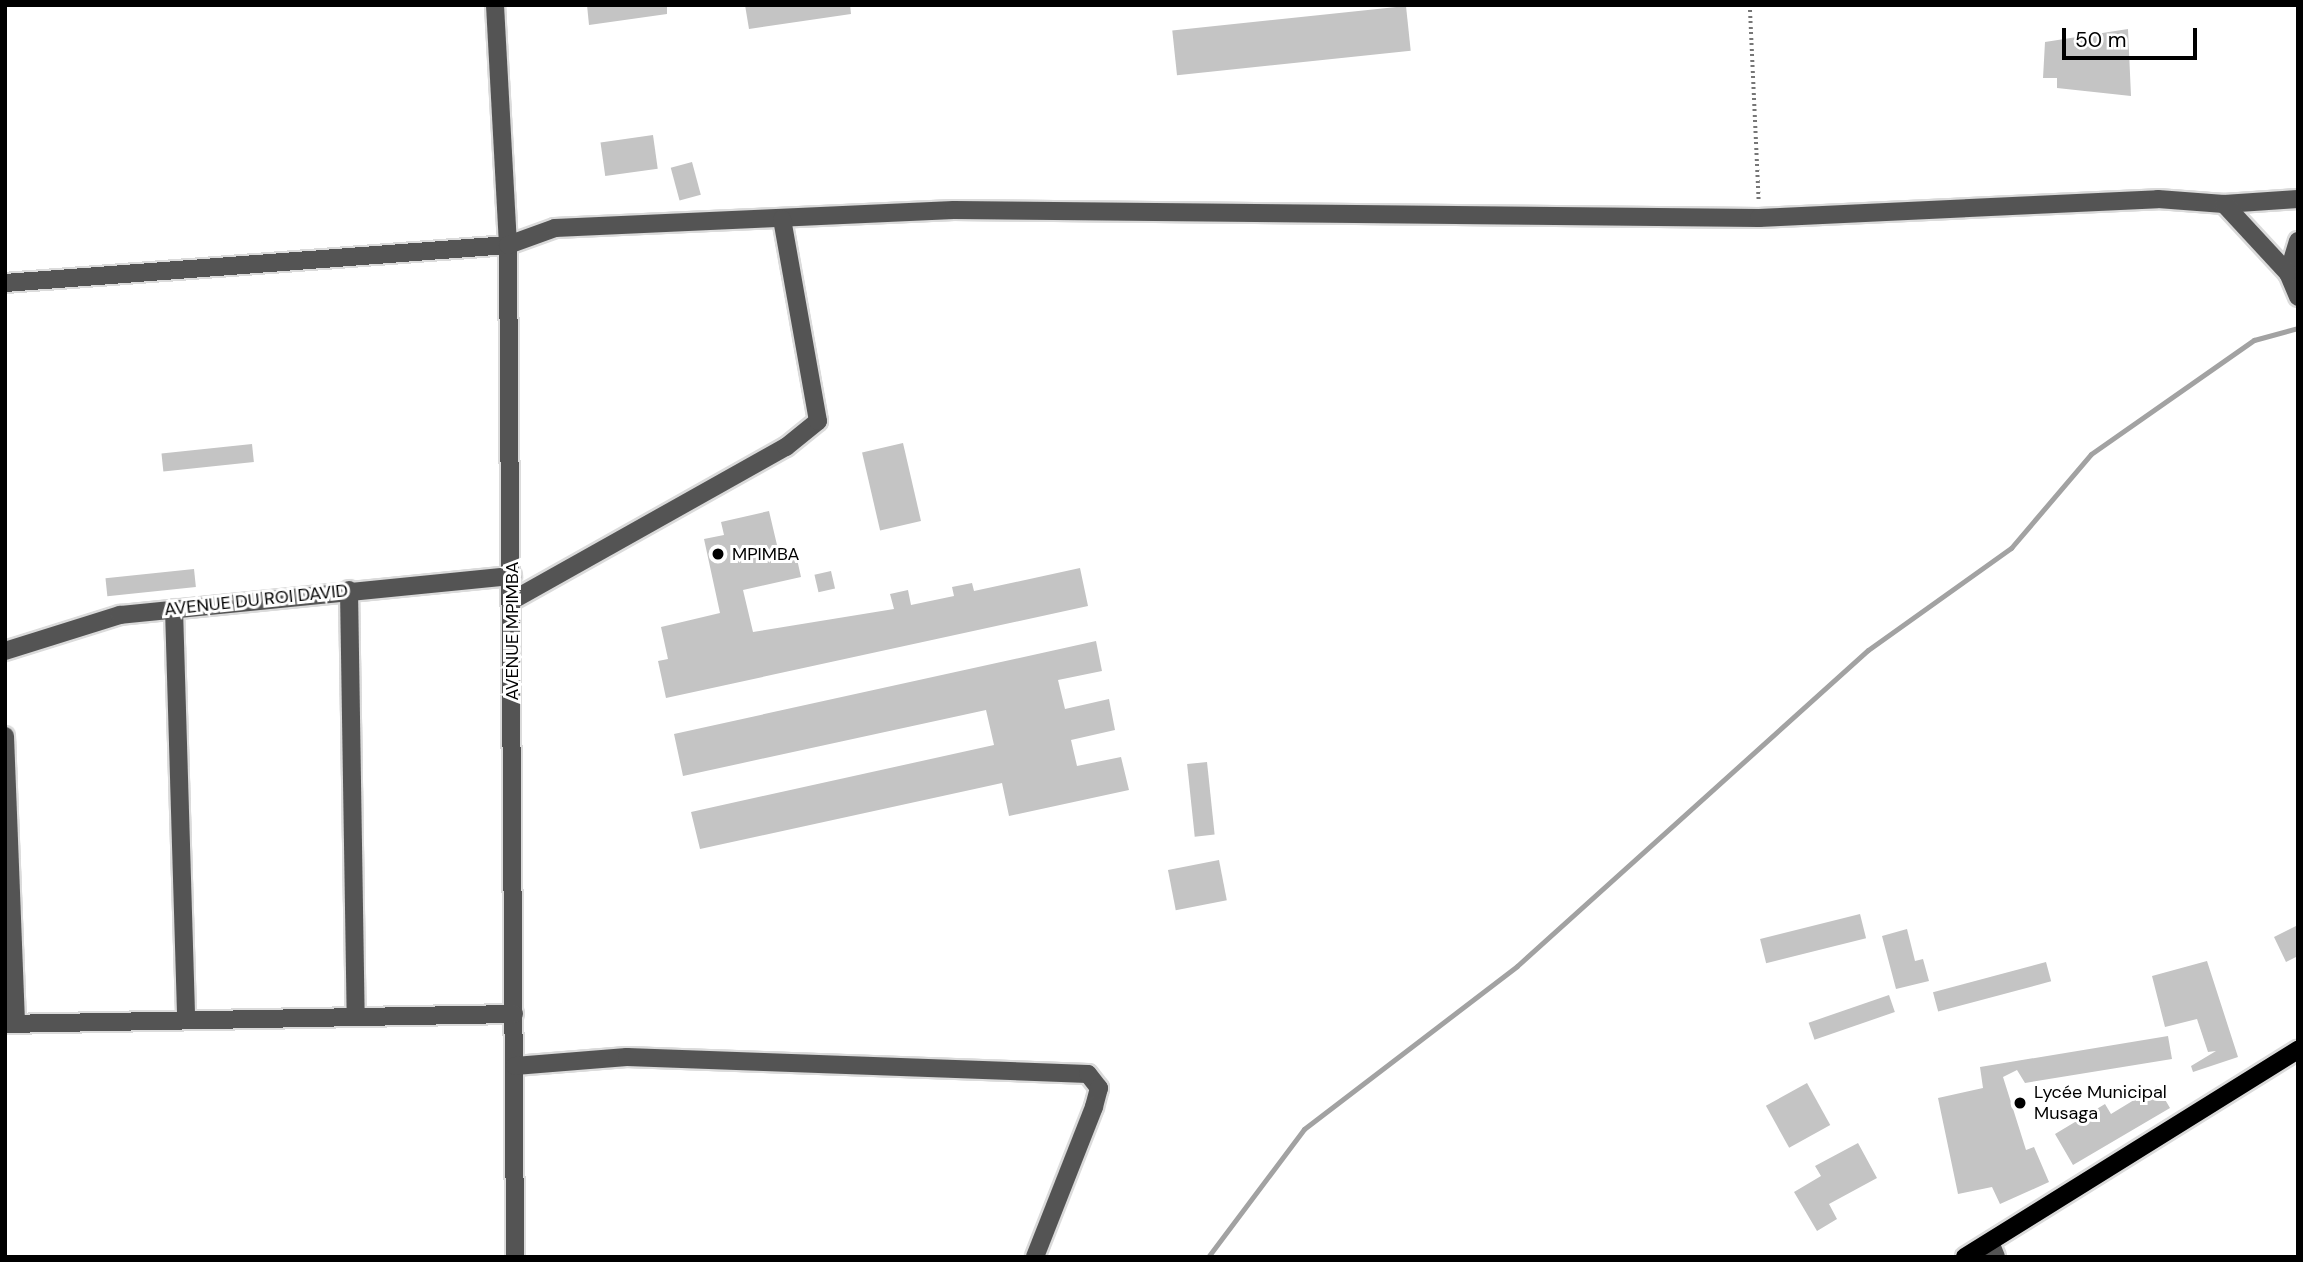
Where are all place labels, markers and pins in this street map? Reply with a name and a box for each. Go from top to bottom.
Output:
place label: MPIMBA [732,543,800,565]
marker: MPIMBA [710,546,726,562]
place label: Lycée Municipal Musaga [2034,1082,2167,1124]
marker: Lycée Municipal Musaga [2012,1095,2028,1111]

